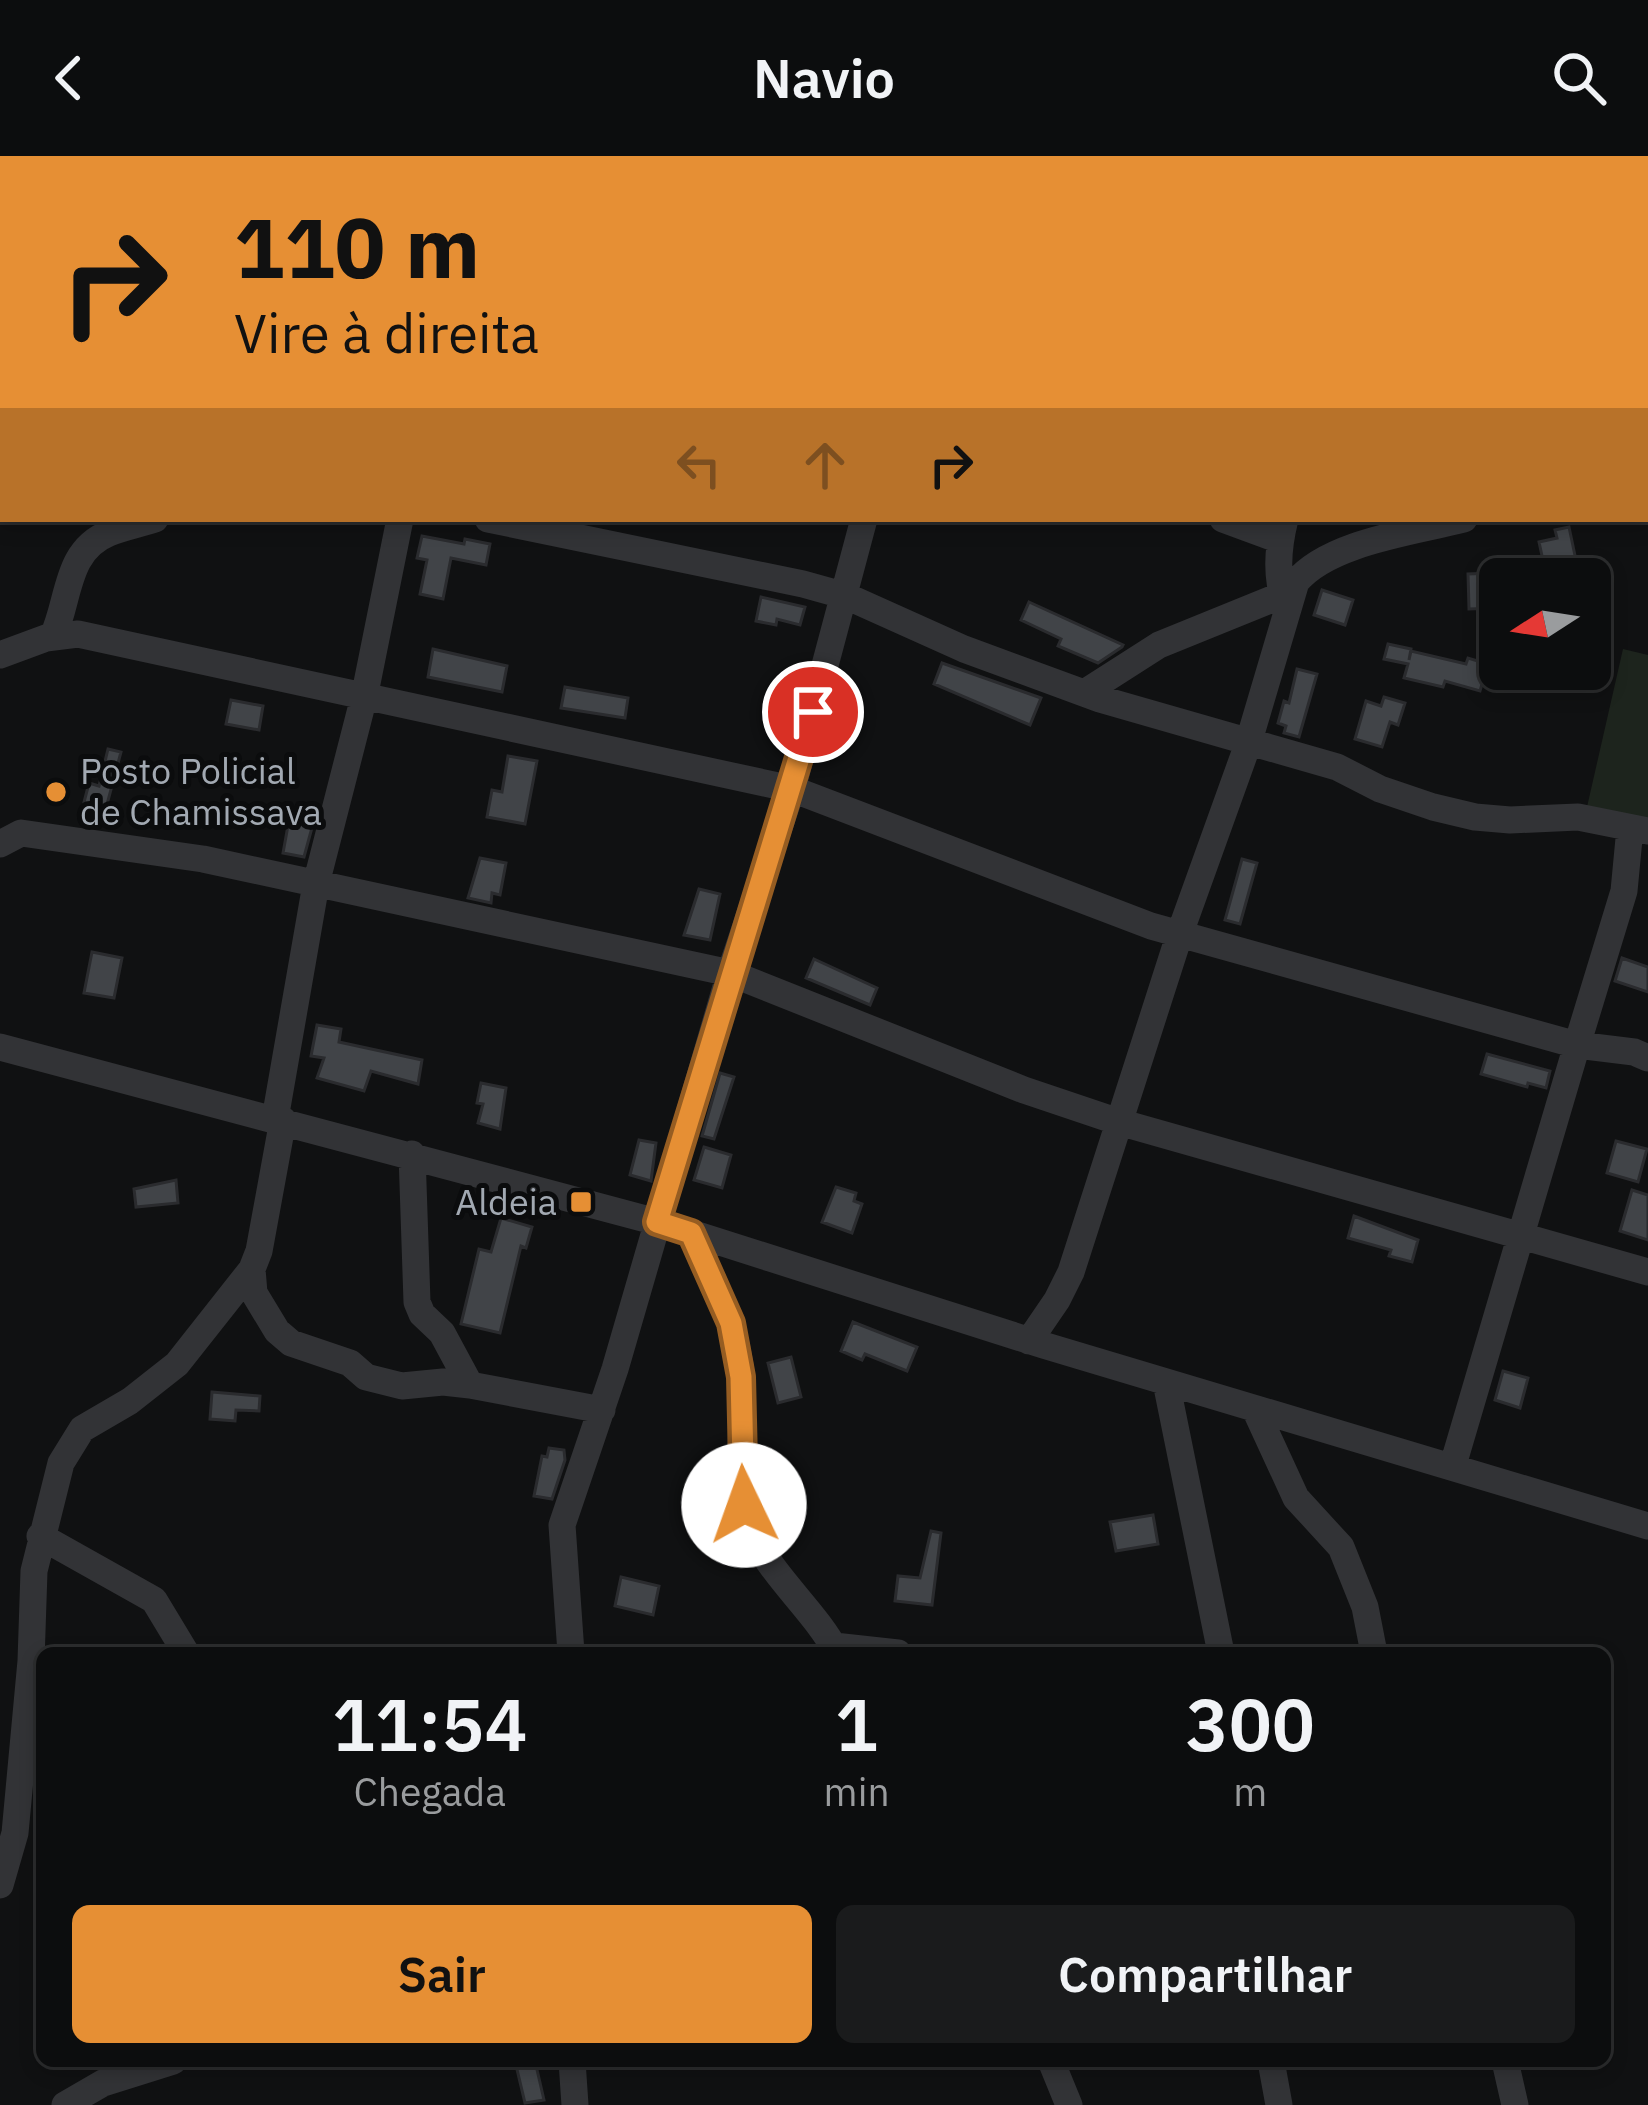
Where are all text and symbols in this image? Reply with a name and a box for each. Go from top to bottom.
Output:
text: Navio [753,43,895,113]
icon: back [36,45,102,111]
icon: search [1546,45,1612,111]
text: 110 m [234,192,480,301]
icon: right [36,204,192,360]
text: Vire à direita [234,298,539,368]
icon: left [666,432,732,498]
icon: ahead [792,432,858,498]
icon: right [918,432,984,498]
north arrow [1479,558,1611,690]
map controls [1479,558,1611,690]
pin [762,661,864,763]
icon: arrive [780,679,846,745]
place label: Posto Policial de Chamissava [80,747,322,835]
marker: Posto Policial de Chamissava [43,779,69,805]
place label: Aldeia [455,1178,557,1225]
marker: Aldeia [568,1189,594,1215]
position arrow [681,1442,807,1568]
text: 11:54 [332,1677,528,1771]
text: 1 [835,1677,878,1771]
text: 300 [1185,1677,1315,1771]
text: Chegada [354,1766,506,1817]
text: min [824,1766,890,1817]
text: m [1233,1766,1267,1817]
button: Sair [72,1905,812,2043]
button: Compartilhar [836,1905,1575,2043]

